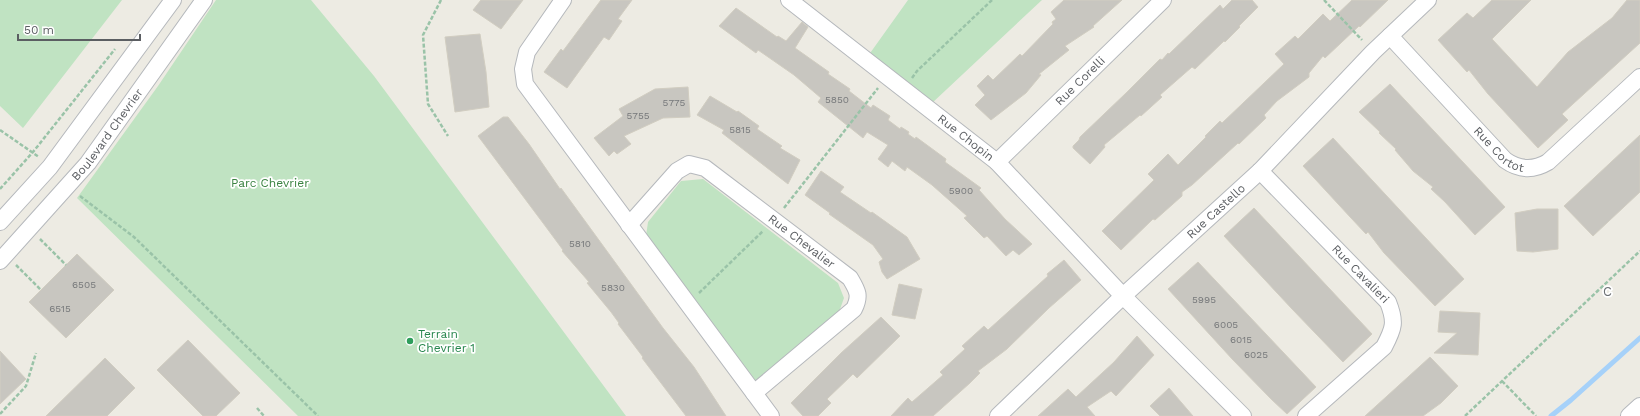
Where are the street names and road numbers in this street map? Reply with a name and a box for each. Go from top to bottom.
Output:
street label: Rue Corelli [1052,54,1108,108]
street label: Boulevard Chevrier [69,86,146,183]
street label: Rue Chopin [935,111,997,164]
street label: Rue Cortot [1471,124,1525,175]
street label: Rue Castello [1184,181,1248,241]
street label: Rue Chevalier [765,211,838,271]
street label: Rue Cavalieri [1329,242,1392,306]

